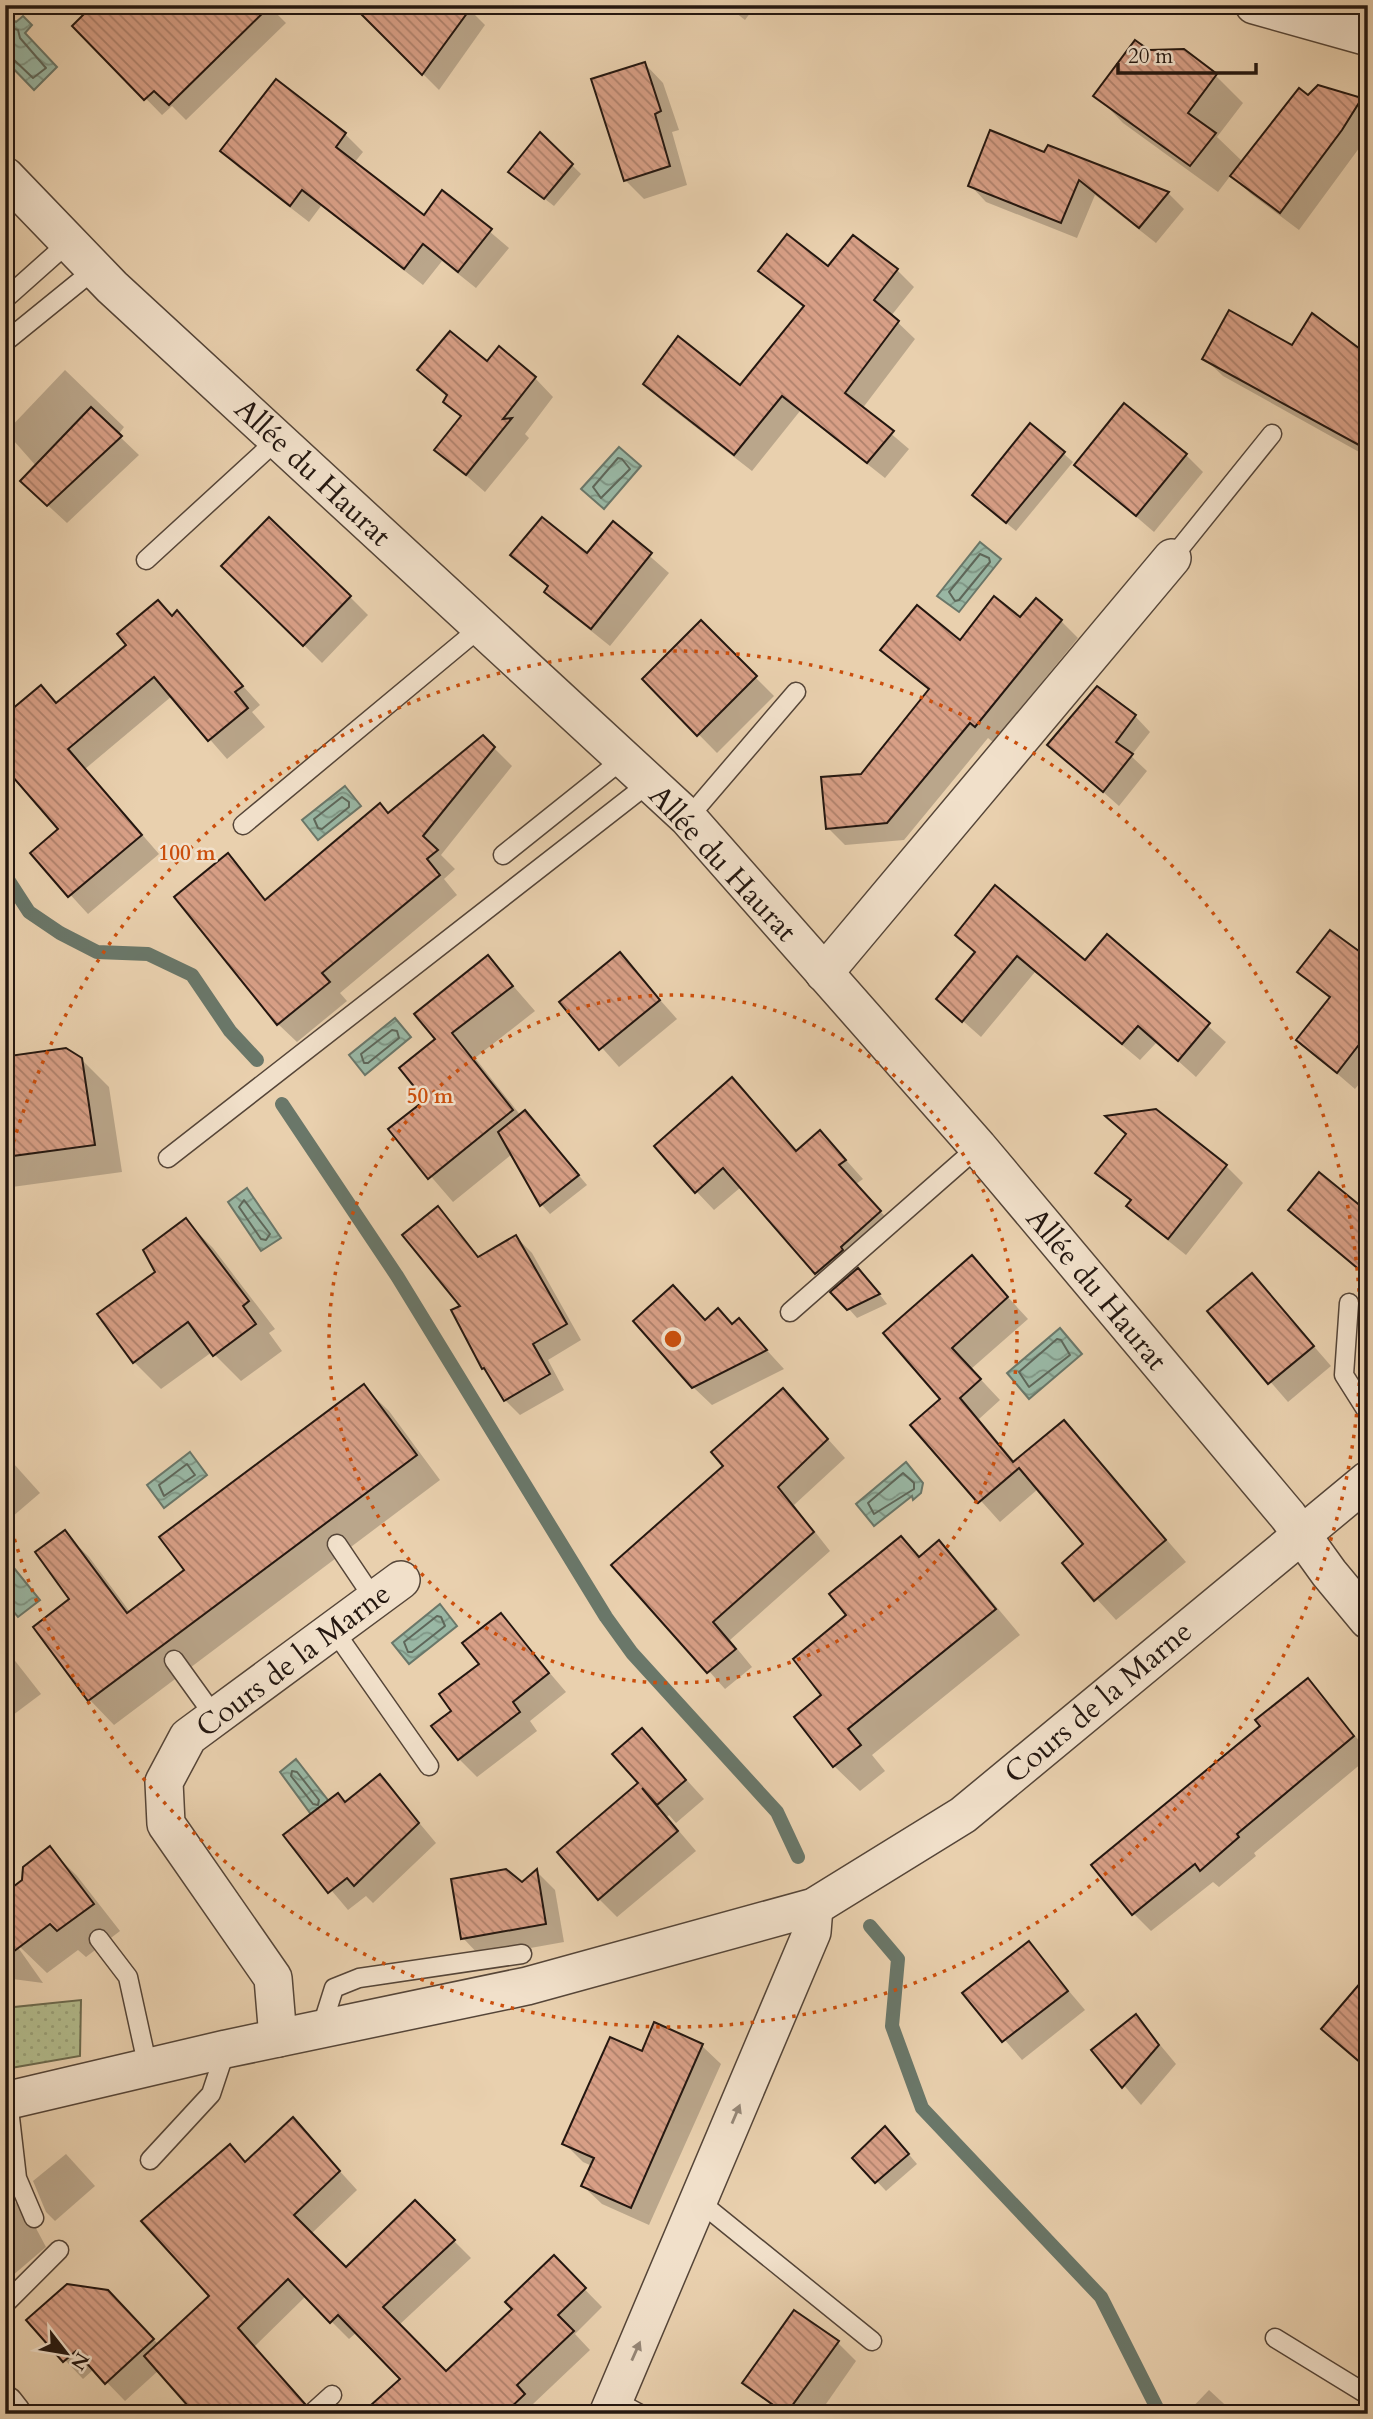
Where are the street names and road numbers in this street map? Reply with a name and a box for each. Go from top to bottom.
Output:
street label: Allée du Haurat [225,389,400,556]
street label: Allée du Haurat [639,776,806,951]
street label: Allée du Haurat [1017,1199,1177,1380]
street label: Cours de la Marne [188,1574,399,1747]
street label: Cours de la Marne [996,1612,1201,1793]

